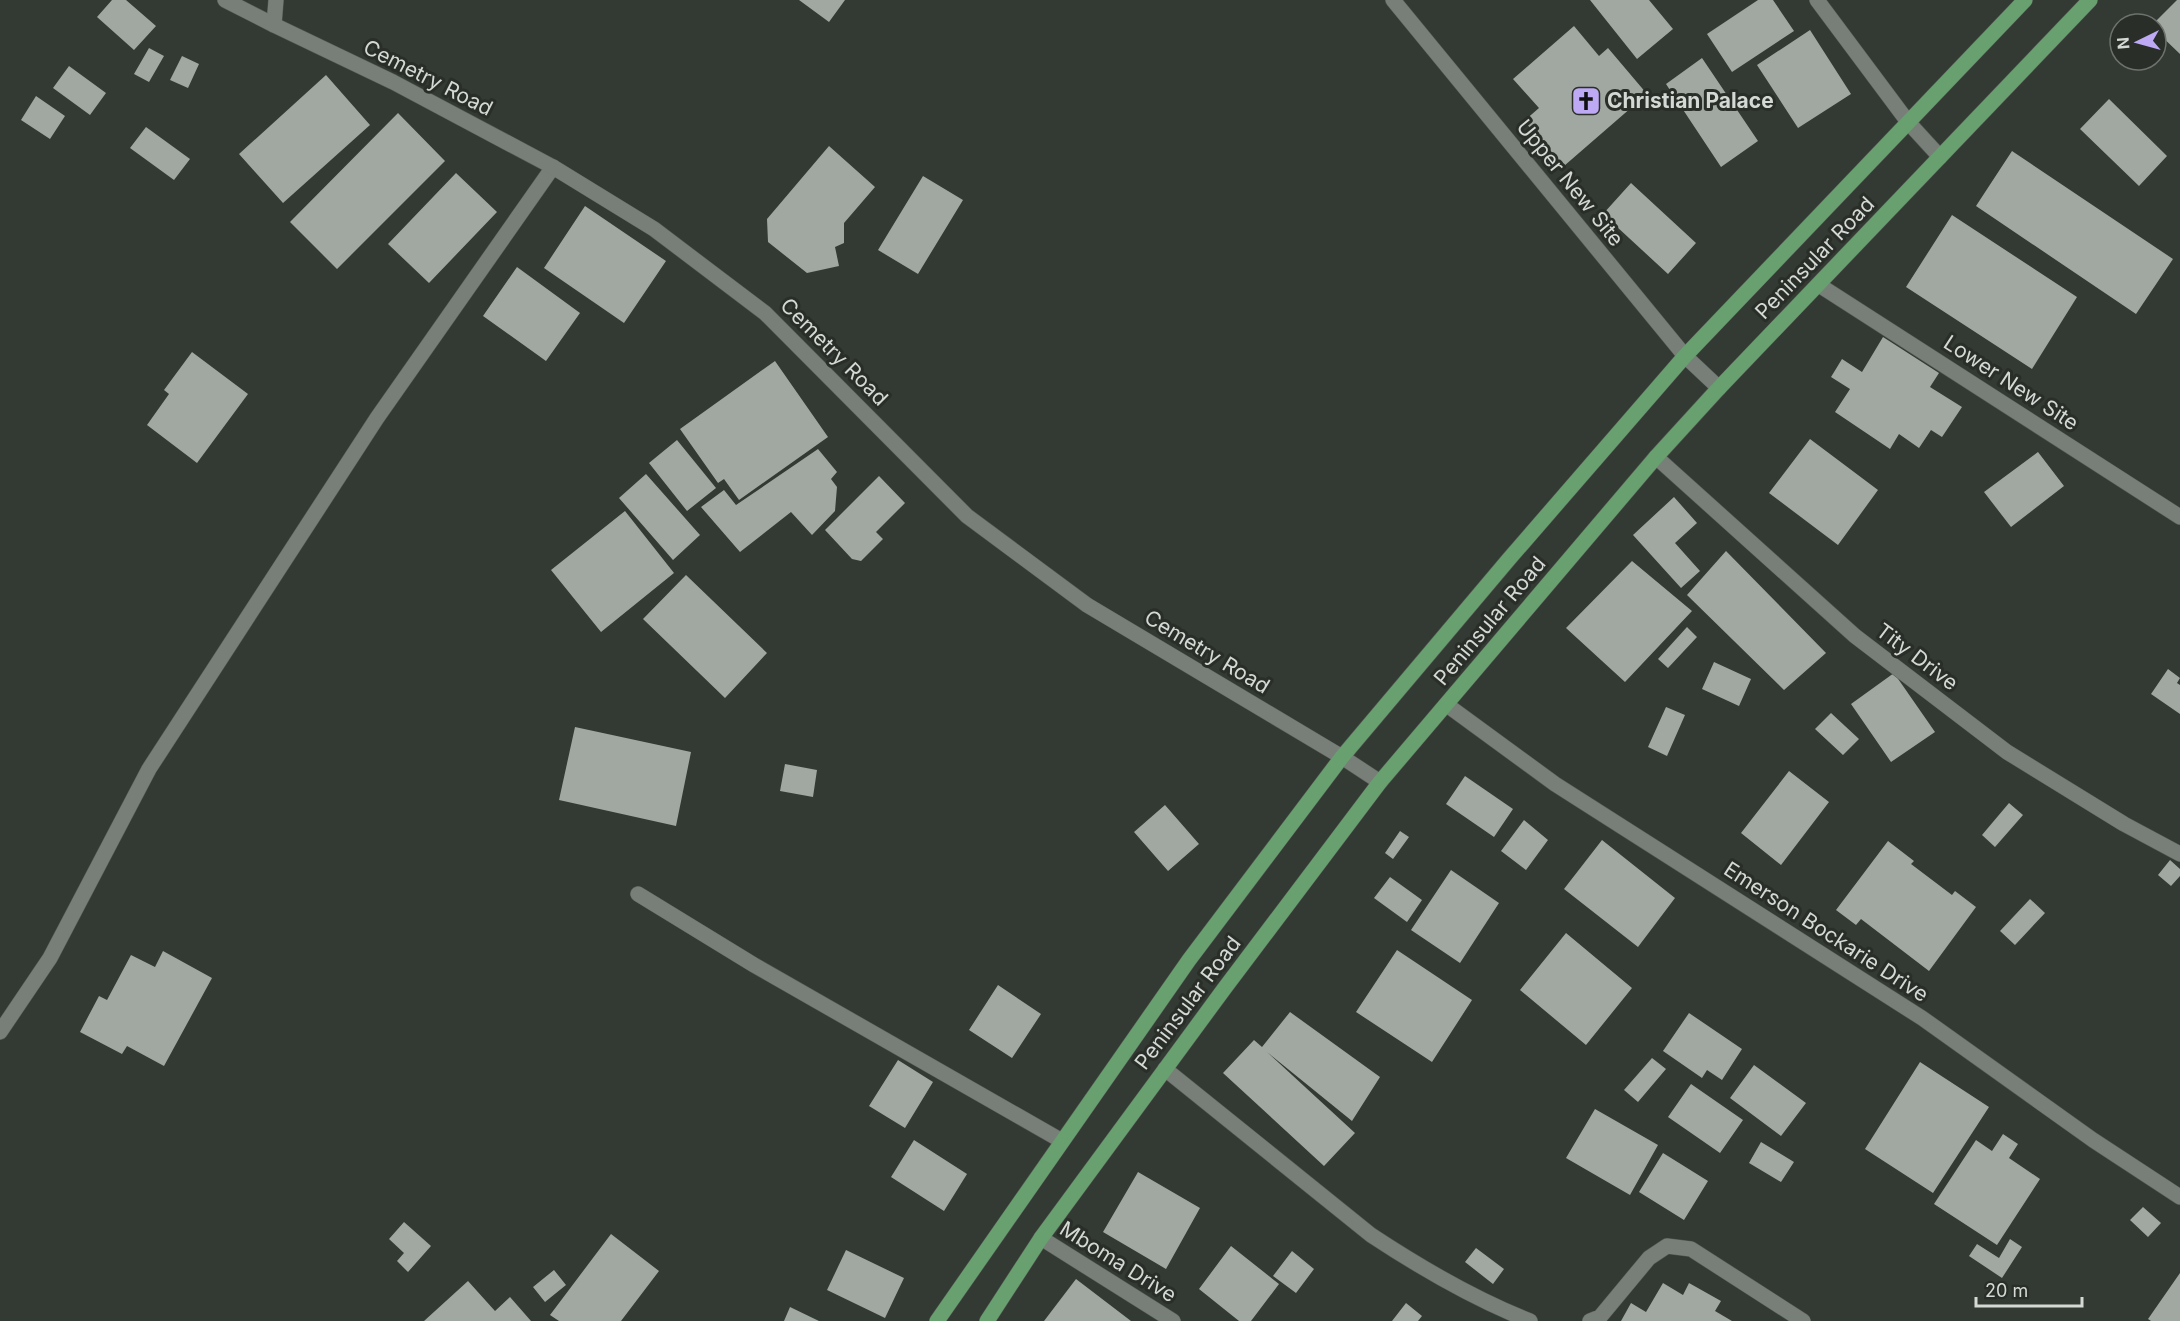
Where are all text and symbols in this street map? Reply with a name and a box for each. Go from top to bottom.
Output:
north arrow [2108,12,2168,72]
street label: Cemetry Road [359,34,497,121]
text: N [2113,36,2134,50]
church icon: Christian Palace [1570,85,1602,117]
place label: Christian Palace [1607,88,1774,113]
street label: Upper New Site [1512,114,1629,251]
street label: Peninsular Road [1750,191,1879,324]
street label: Cemetry Road [775,293,893,411]
street label: Lower New Site [1939,330,2083,435]
street label: Peninsular Road [1429,551,1551,690]
street label: Cemetry Road [1140,604,1274,699]
street label: Tity Drive [1872,618,1963,695]
street label: Emerson Bockarie Drive [1719,856,1933,1007]
street label: Peninsular Road [1129,931,1246,1074]
street label: Mboma Drive [1055,1216,1181,1307]
scale bar [1976,1270,2082,1308]
text: 20 m [1985,1280,2028,1301]

